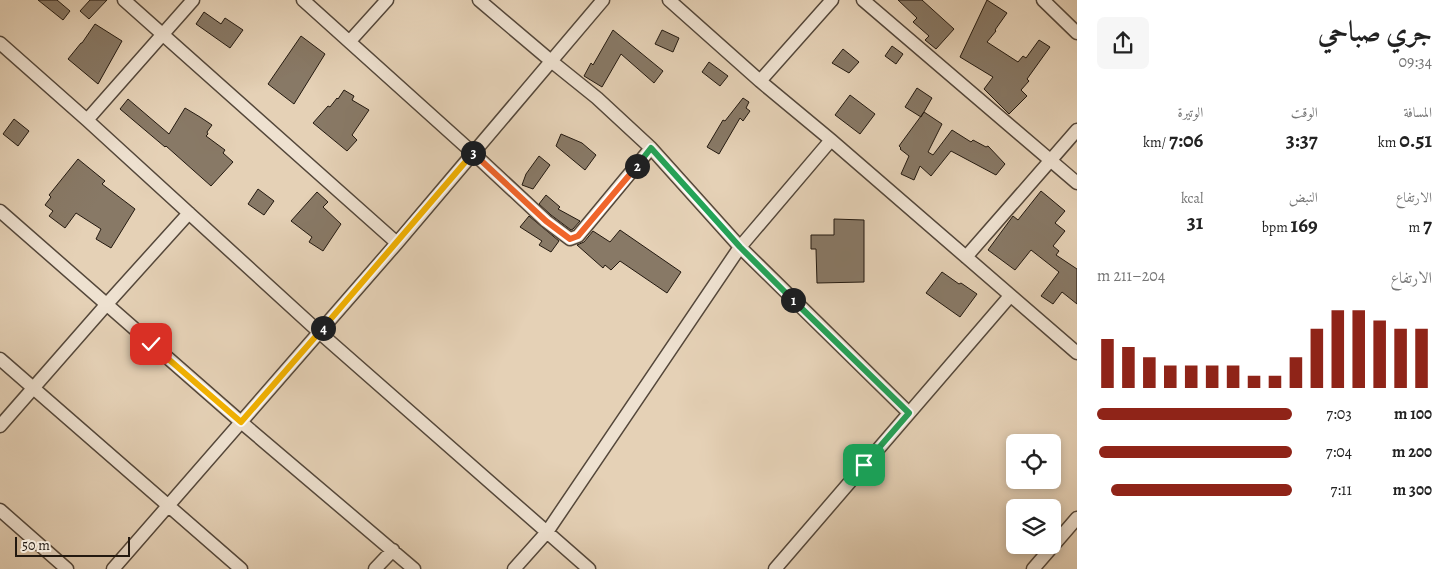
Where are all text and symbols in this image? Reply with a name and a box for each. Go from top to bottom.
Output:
text: جري صباحي [1318,13,1432,51]
button: share [1097,17,1149,69]
text: 09:34 [1398,51,1432,73]
text: الوتيرة [1178,103,1203,122]
text: الوقت [1291,103,1318,122]
text: المسافة [1403,103,1432,122]
text: 7:06 [1169,126,1203,154]
text: 3:37 [1286,126,1318,154]
text: 0.51 [1399,126,1432,154]
text: /km [1143,133,1169,152]
text: km [1378,133,1399,152]
pin: 3 [460,140,486,166]
text: 3 [470,144,477,163]
pin: 2 [624,154,650,178]
text: 2 [634,157,641,176]
text: النبض [1289,188,1318,207]
text: الارتفاع [1396,188,1432,207]
text: kcal [1181,189,1203,208]
text: 31 [1187,208,1203,236]
text: 169 [1291,211,1318,239]
text: 7 [1423,211,1432,239]
text: bpm [1262,218,1291,237]
text: m [1409,218,1423,237]
text: 204–211 m [1097,265,1165,287]
text: الارتفاع [1390,267,1432,289]
pin: 1 [780,288,806,312]
text: 1 [791,291,796,310]
pin: 4 [310,316,336,340]
text: 4 [320,319,327,338]
pin [130,323,172,365]
icon: check [137,330,165,358]
text: 7:03 [1326,403,1352,425]
text: 100 m [1394,403,1432,425]
map controls [1006,434,1061,554]
button: locate [1006,434,1061,489]
text: 7:04 [1326,441,1352,463]
text: 200 m [1392,441,1432,463]
pin [843,444,885,486]
icon: arrive [850,451,878,479]
text: 7:11 [1331,479,1352,501]
text: 300 m [1393,479,1432,501]
button: layers [1006,499,1061,554]
scale bar [15,534,130,557]
text: 50 m [22,536,50,555]

